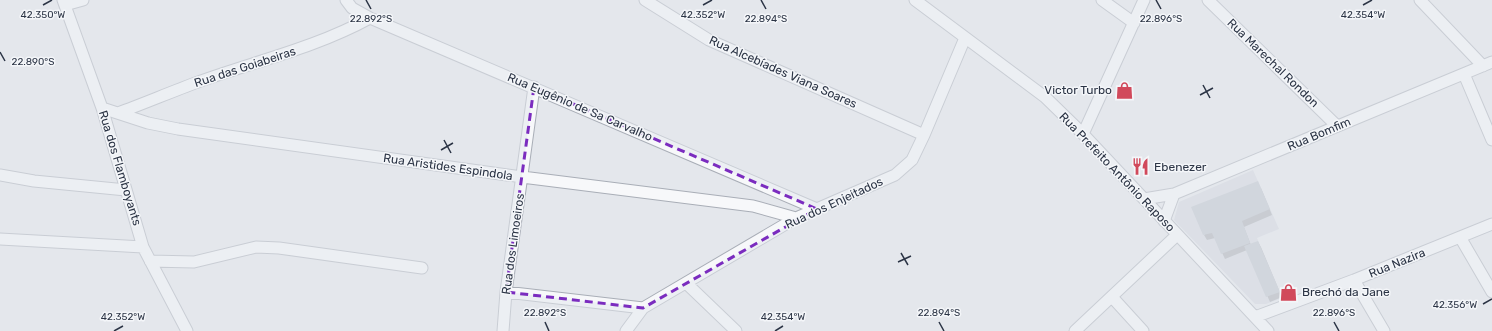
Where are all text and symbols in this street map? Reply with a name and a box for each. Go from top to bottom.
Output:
text: 42.350°W [21,9,65,21]
text: 42.352°W [681,9,725,21]
text: 42.354°W [1341,9,1385,21]
text: 22.892°S [350,13,392,25]
text: 22.894°S [745,13,787,25]
text: 22.896°S [1140,13,1182,25]
street label: Rua Marechal Rondon [1224,16,1322,110]
street label: Rua Alcebíades Viana Soares [707,33,859,111]
street label: Rua das Goiabeiras [192,44,298,90]
text: 22.890°S [12,56,54,68]
street label: Rua Eugênio de Sa Carvalho [505,70,655,144]
shop icon: Victor Turbo [1115,80,1135,100]
place label: Victor Turbo [1044,83,1112,97]
street label: Rua dos Flamboyants [96,109,144,227]
street label: Rua Prefeito Antônio Raposo [1056,110,1178,235]
street label: Rua Bomfim [1285,114,1353,154]
street label: Rua Aristides Espindola [382,151,514,183]
restaurant icon: Ebenezer [1131,157,1151,177]
place label: Ebenezer [1154,160,1207,174]
street label: Rua dos Enjeitados [783,174,885,232]
street label: Rua dos Limoeiros [499,193,527,295]
street label: Rua Nazira [1367,245,1427,281]
shop icon: Brechó da Jane [1279,282,1299,302]
place label: Brechó da Jane [1302,285,1390,299]
text: 42.356°W [1433,299,1477,311]
text: 22.892°S [524,307,566,319]
text: 22.894°S [918,307,960,319]
text: 22.896°S [1313,307,1355,319]
text: 42.352°W [101,311,145,323]
text: 42.354°W [761,311,805,323]

